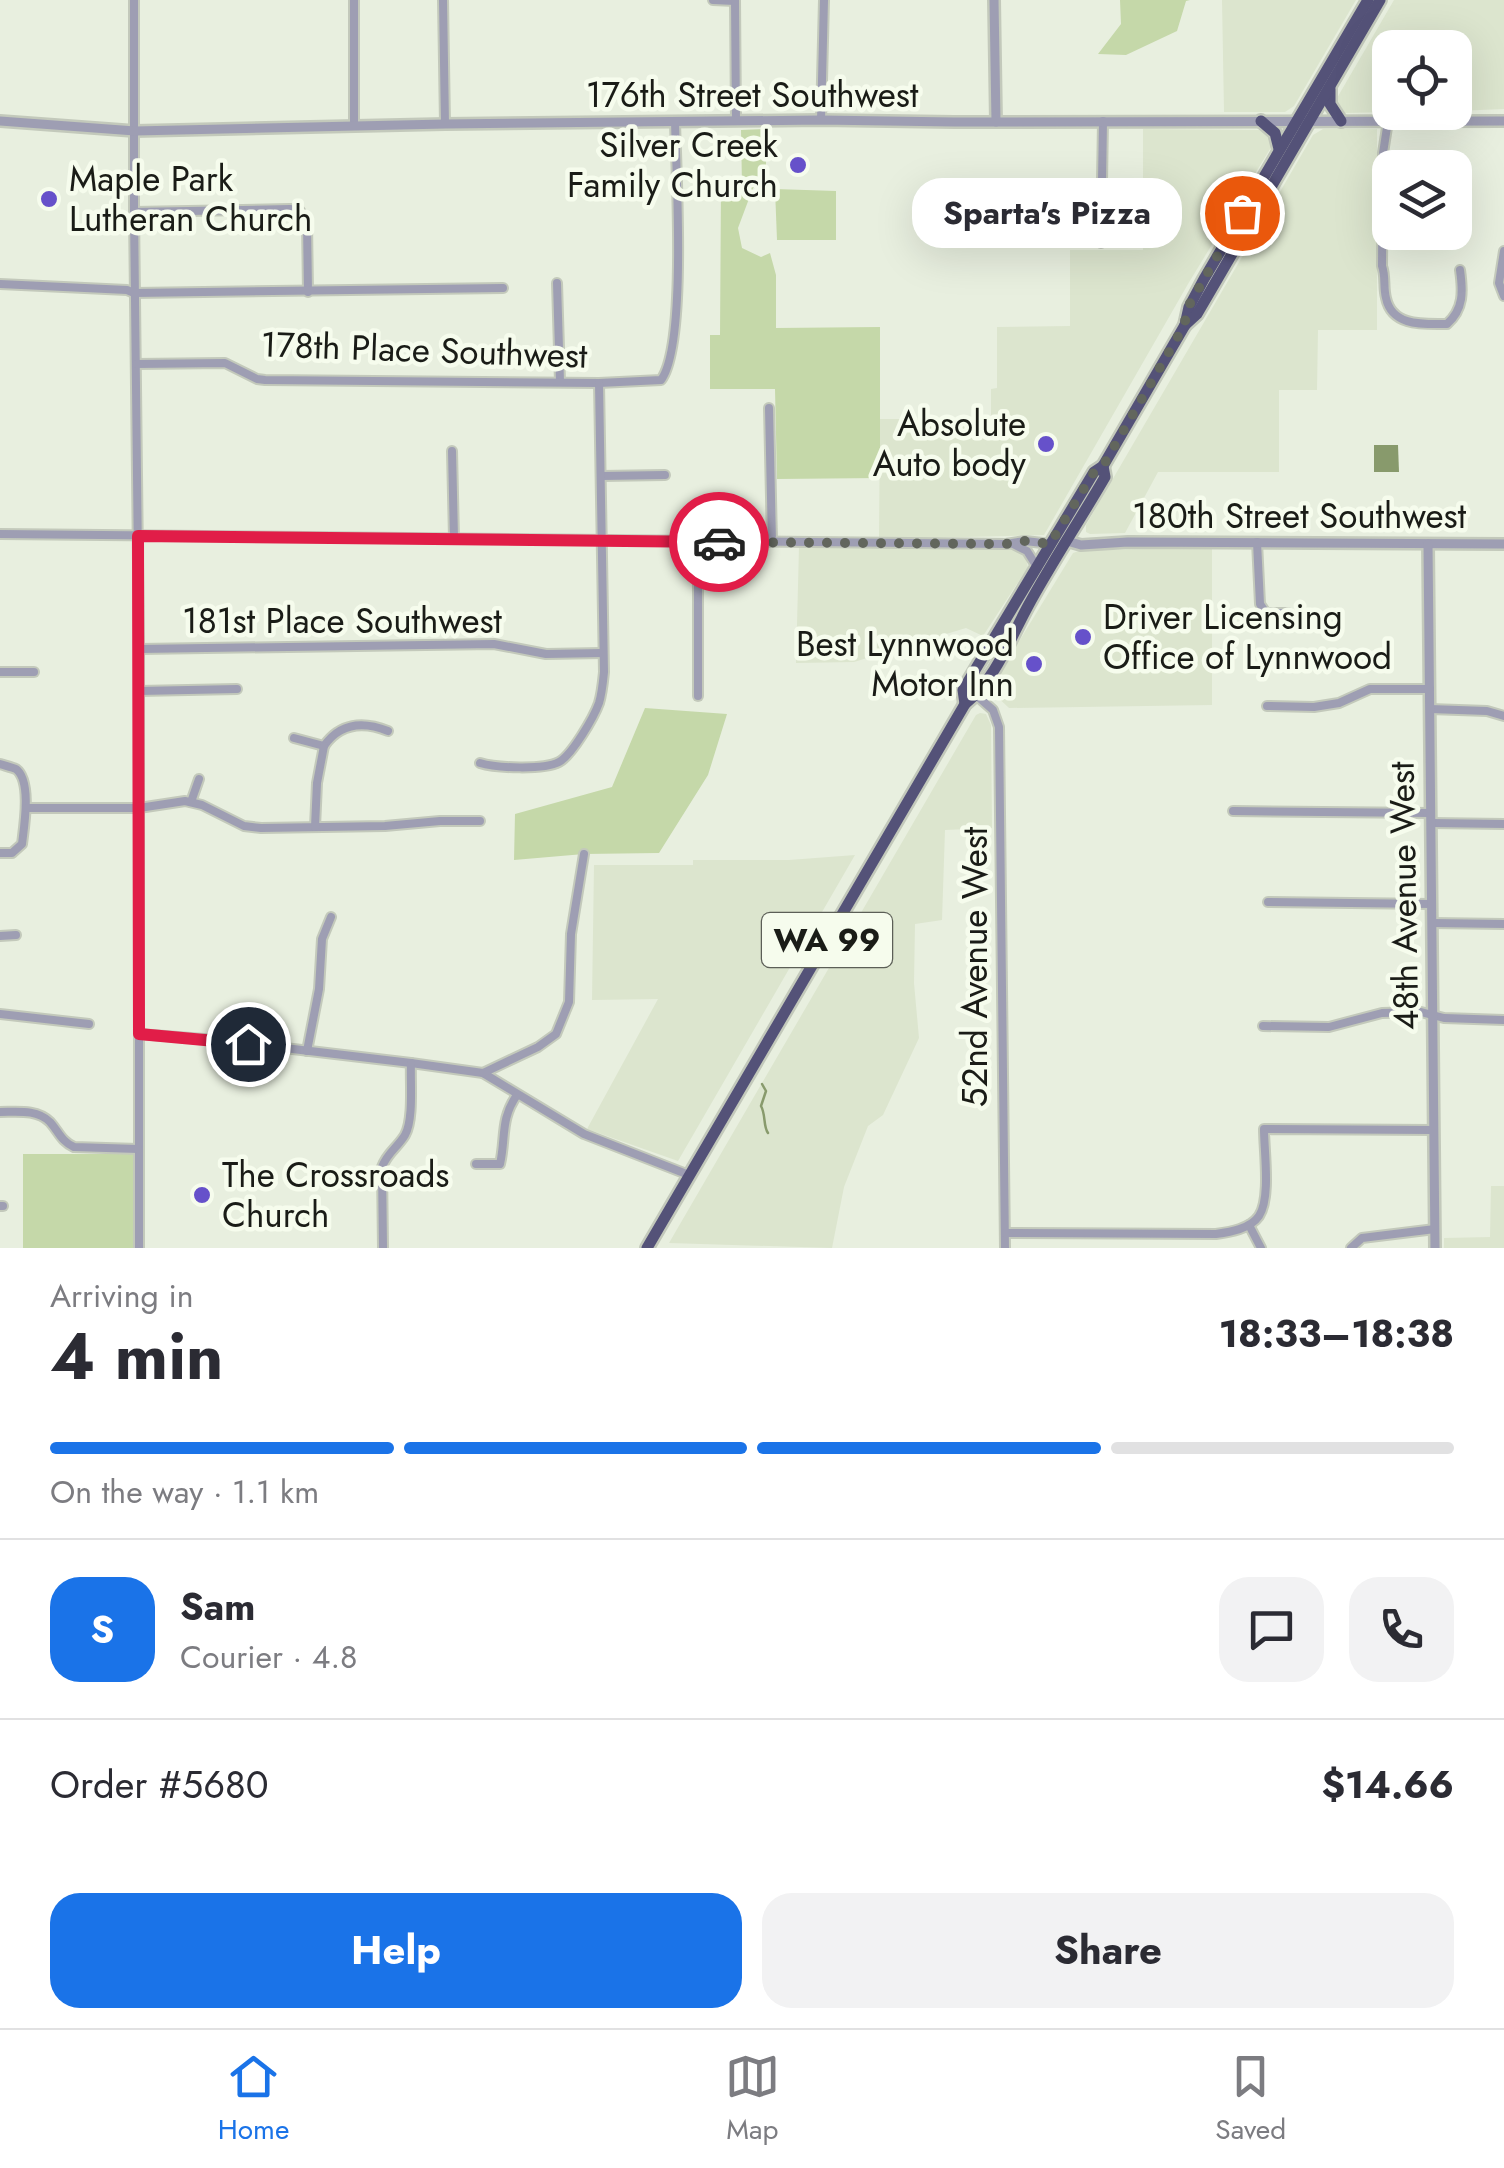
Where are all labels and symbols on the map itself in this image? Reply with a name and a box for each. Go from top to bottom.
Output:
street label: 176th Street Southwest [586,70,919,120]
place label: Silver Creek Family Church [567,120,779,210]
place label: Maple Park Lutheran Church [69,154,312,244]
marker: Silver Creek Family Church [787,154,809,176]
pin [1200,171,1285,256]
callout: Sparta's Pizza [912,178,1182,248]
marker: Maple Park Lutheran Church [38,188,60,210]
street label: 178th Place Southwest [260,319,589,381]
place label: Absolute Auto body [873,399,1027,489]
marker: Absolute Auto body [1035,433,1057,455]
street label: 180th Street Southwest [1132,491,1467,541]
courier [669,492,769,592]
place label: Driver Licensing Office of Lynnwood [1103,592,1392,682]
street label: 181st Place Southwest [182,596,503,646]
place label: Best Lynnwood Motor Inn [796,619,1014,709]
marker: Driver Licensing Office of Lynnwood [1072,626,1094,648]
marker: Best Lynnwood Motor Inn [1023,653,1045,675]
street label: 48th Avenue West [1377,761,1431,1031]
street label: 52nd Avenue West [950,826,1000,1107]
road number: WA 99 [762,913,892,967]
pin [206,1002,291,1087]
place label: The Crossroads Church [222,1150,449,1240]
marker: The Crossroads Church [191,1184,213,1206]

